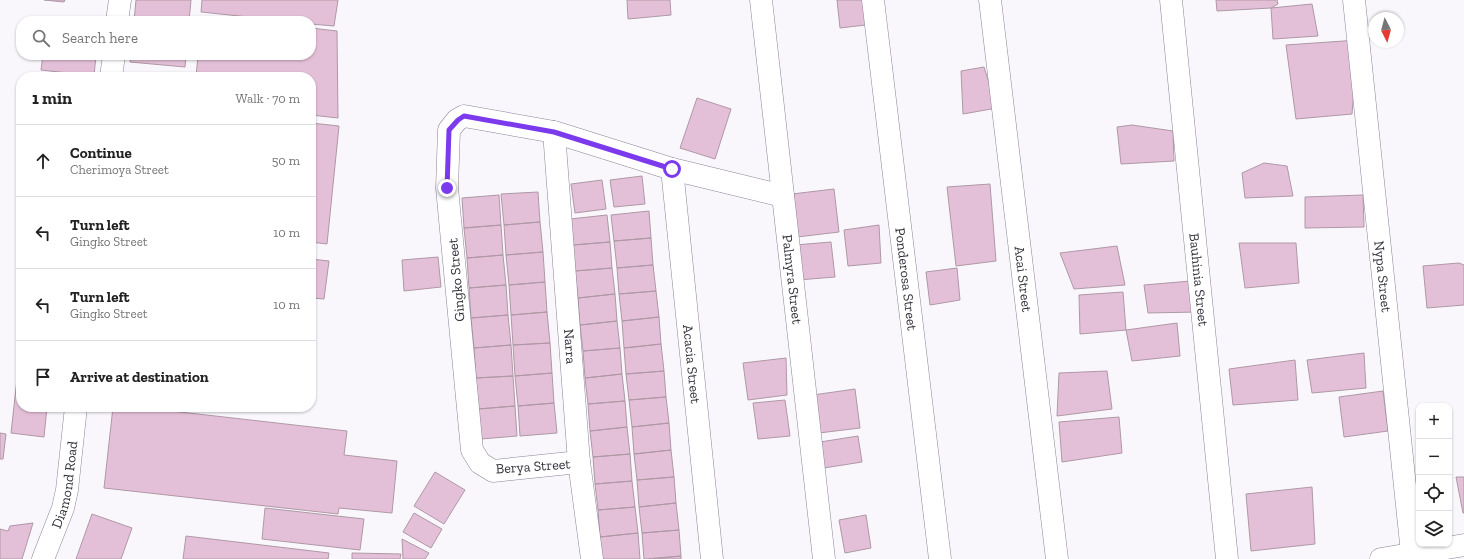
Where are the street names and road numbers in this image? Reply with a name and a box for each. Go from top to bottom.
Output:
street label: Ponderosa Street [891,227,921,332]
street label: Bauhinia Street [1185,232,1212,328]
street label: Palmyra Street [778,234,806,326]
street label: Gingko Street [444,237,469,322]
street label: Nypa Street [1370,240,1395,314]
street label: Acai Street [1011,245,1035,314]
street label: Acacia Street [679,324,704,405]
street label: Narra [560,328,580,365]
street label: Diamond Road [48,440,81,531]
street label: Berya Street [495,455,572,478]

